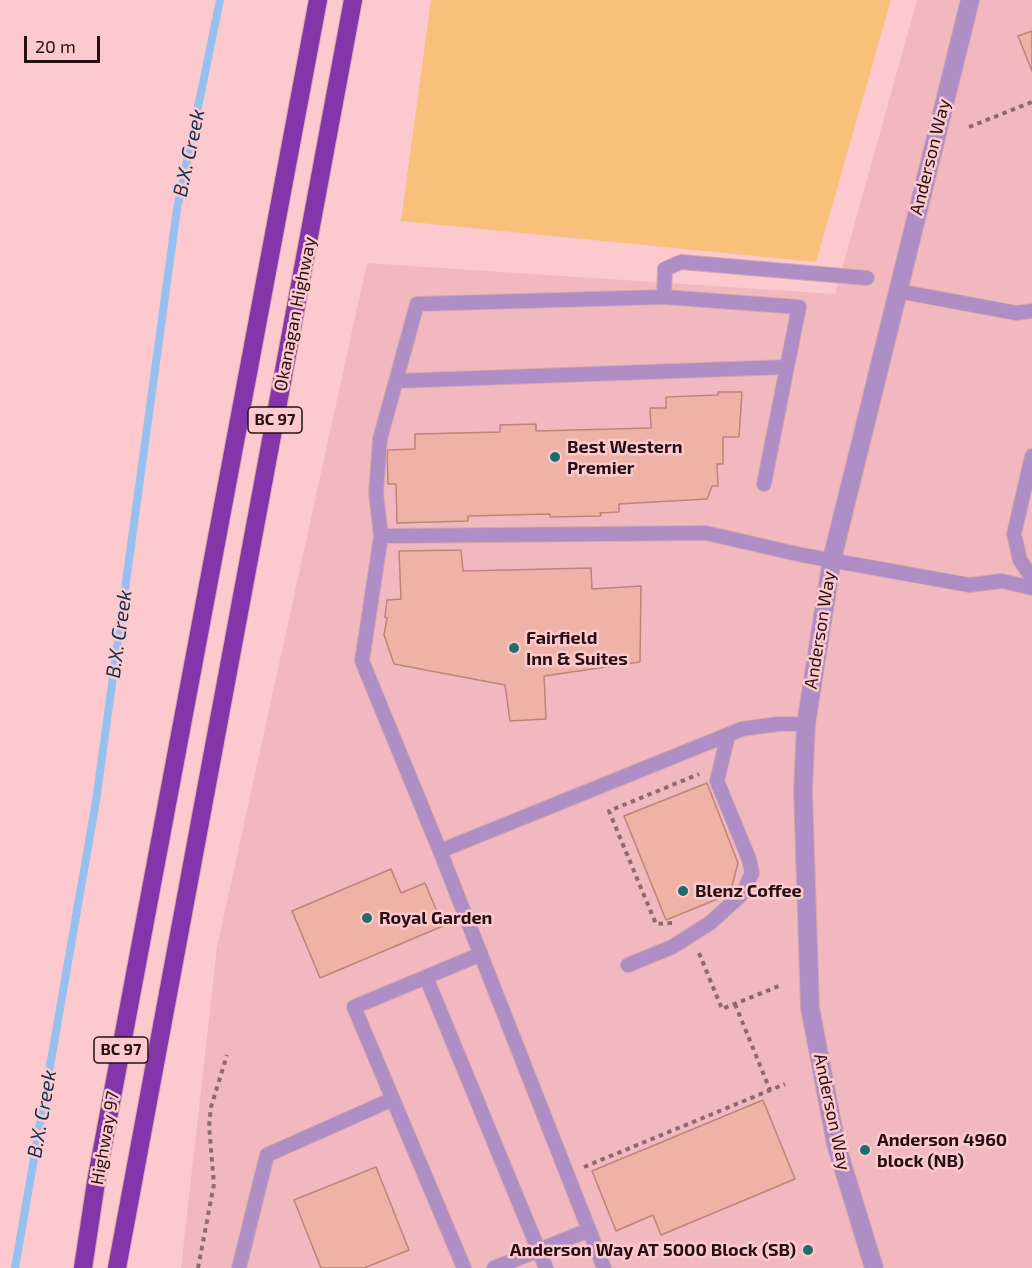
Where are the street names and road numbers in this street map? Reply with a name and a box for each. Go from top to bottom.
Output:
street label: Anderson Way [905,97,955,217]
street label: Okanagan Highway [269,235,321,393]
road number: BC 97 [248,407,302,433]
street label: Anderson Way [800,570,840,690]
road number: BC 97 [94,1037,148,1063]
street label: Anderson Way [809,1052,855,1172]
street label: Highway 97 [86,1089,124,1187]

